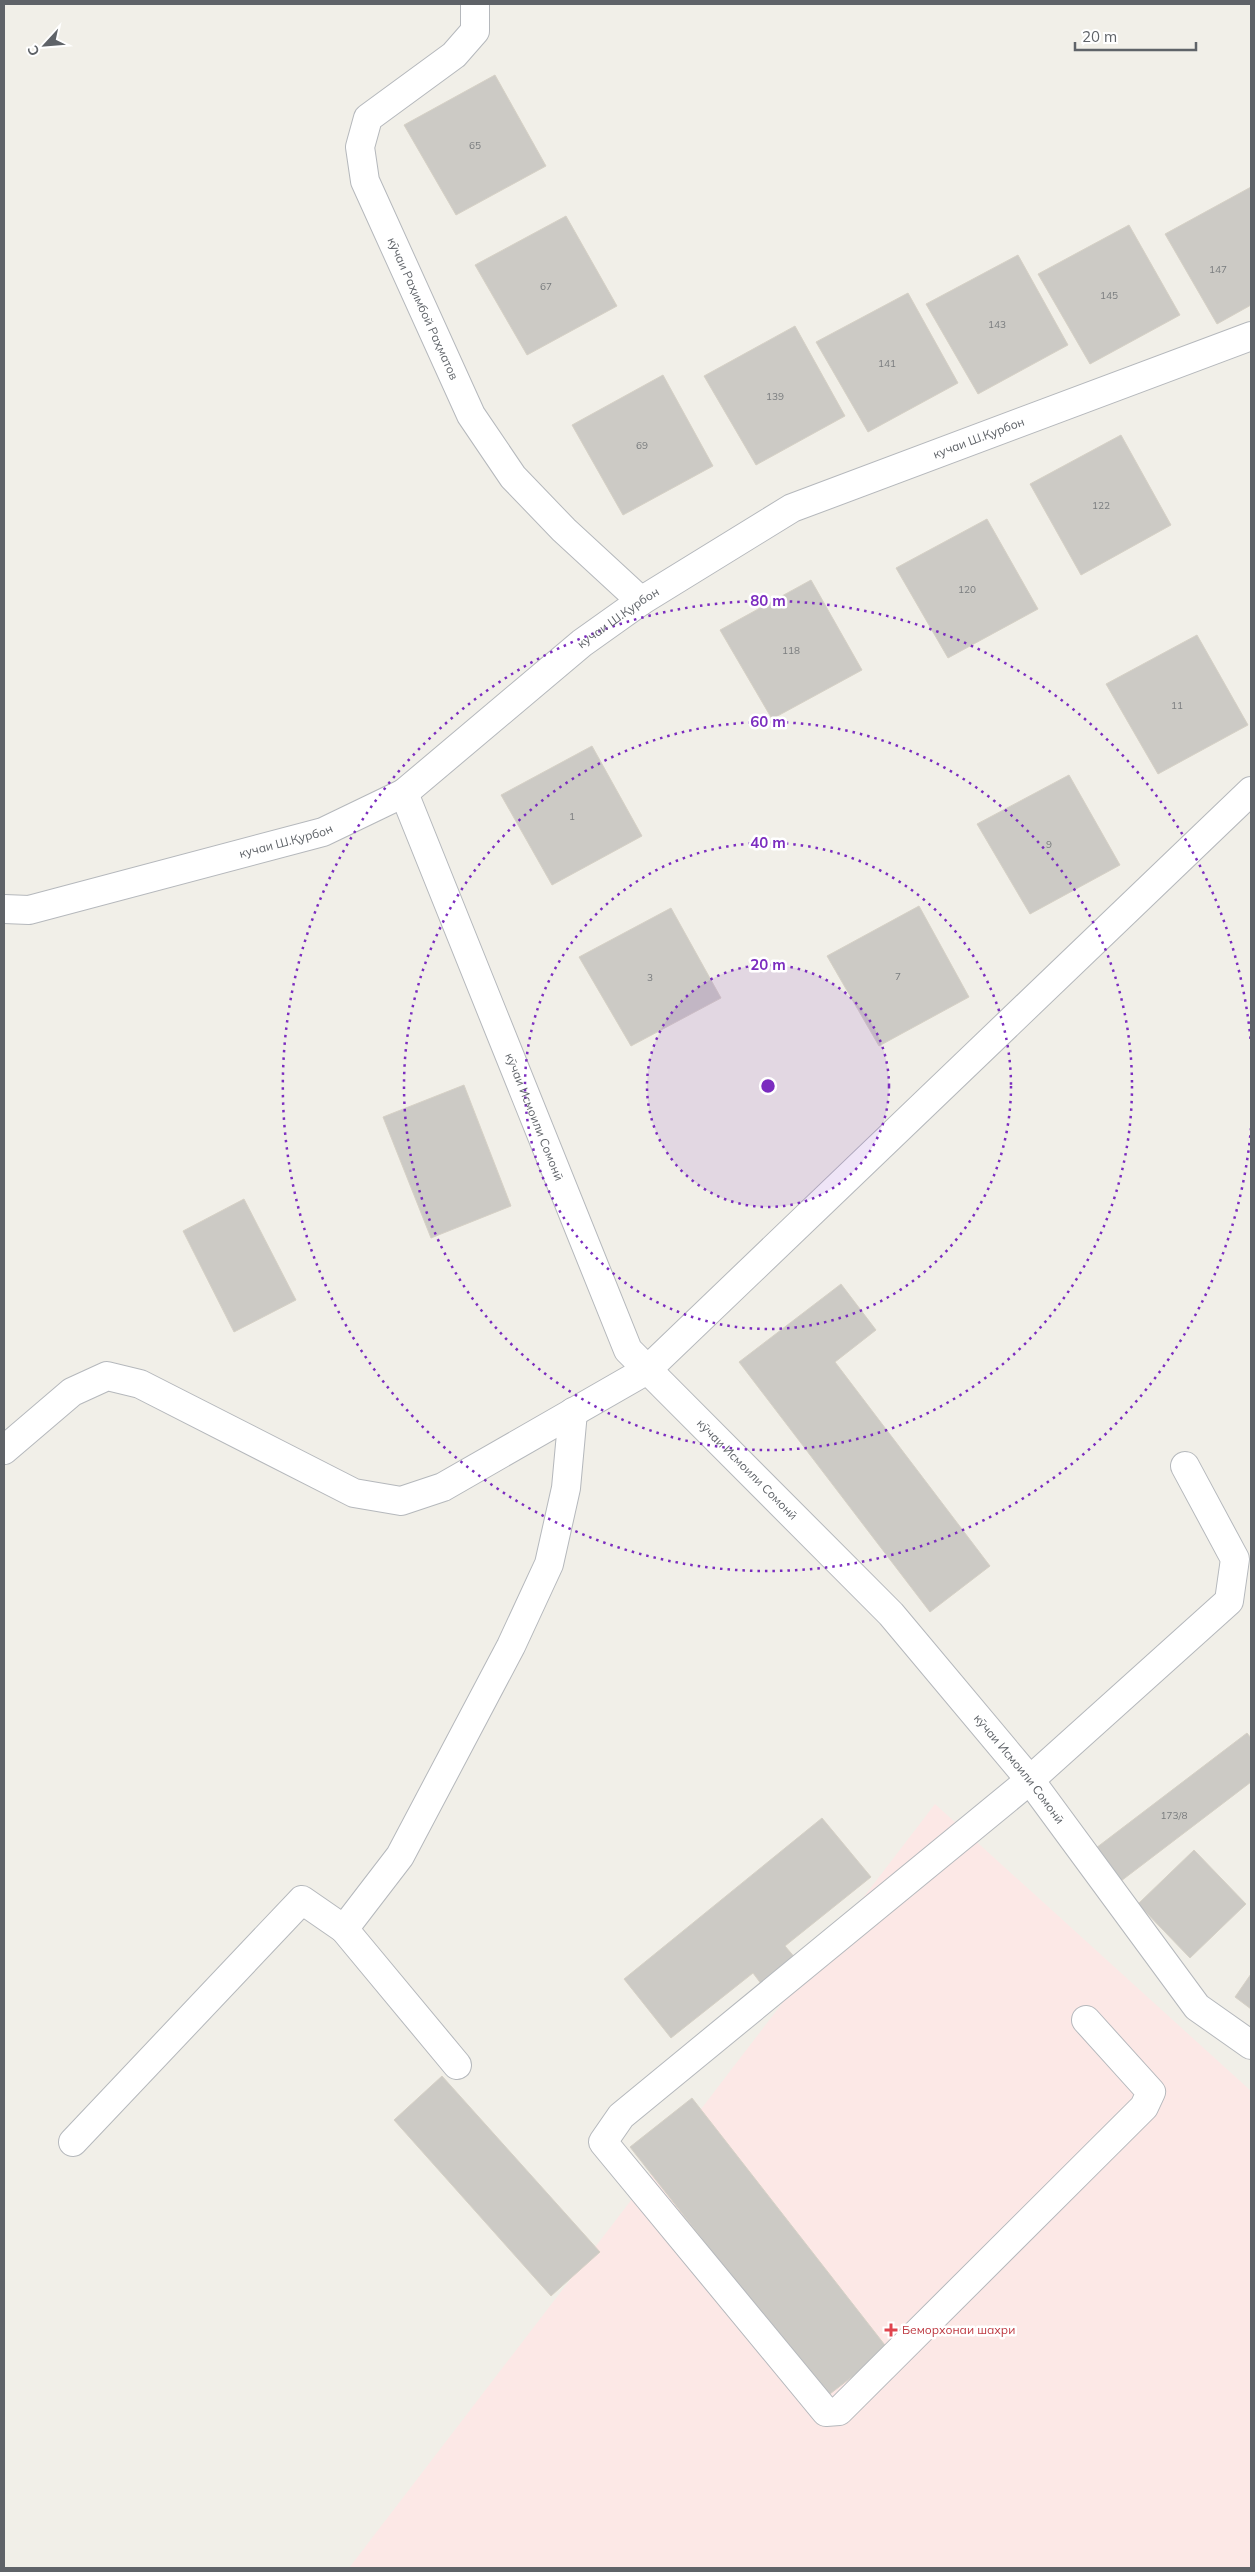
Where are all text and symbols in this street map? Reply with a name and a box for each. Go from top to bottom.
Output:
north arrow [20,20,70,70]
scale bar [1075,20,1196,52]
text: 20 m [1082,27,1117,46]
text: С [23,42,44,59]
house number: 65 [469,139,481,152]
street label: кӯчаи Раҳимбой Раҳматов [384,235,462,382]
house number: 147 [1209,263,1227,276]
house number: 67 [540,280,552,293]
house number: 145 [1100,289,1118,302]
house number: 143 [988,318,1006,331]
house number: 141 [878,357,896,370]
house number: 139 [766,390,784,403]
street label: кучаи Ш.Қурбон [931,414,1026,461]
house number: 69 [636,439,648,452]
house number: 122 [1092,499,1110,512]
house number: 120 [958,583,976,596]
street label: кучаи Ш.Қурбон [574,584,662,651]
text: 80 m [750,591,786,610]
house number: 118 [782,644,800,657]
house number: 11 [1171,699,1183,712]
text: 60 m [750,712,786,731]
house number: 1 [569,810,575,823]
street label: кучаи Ш.Қурбон [238,820,335,861]
text: 40 m [750,833,786,852]
house number: 9 [1046,838,1052,851]
text: 20 m [750,955,786,974]
house number: 7 [895,970,901,983]
house number: 3 [647,971,653,984]
street label: кӯчаи Исмоили Сомонӣ [502,1051,567,1183]
centre of rings [759,1077,777,1095]
street label: кӯчаи Исмоили Сомонӣ [694,1416,801,1523]
street label: кӯчаи Исмоили Сомонӣ [971,1711,1068,1827]
house number: 173/8 [1161,1809,1187,1822]
place label: Беморхонаи шахри [902,2322,1015,2337]
marker: Беморхонаи шахри [884,2323,898,2337]

